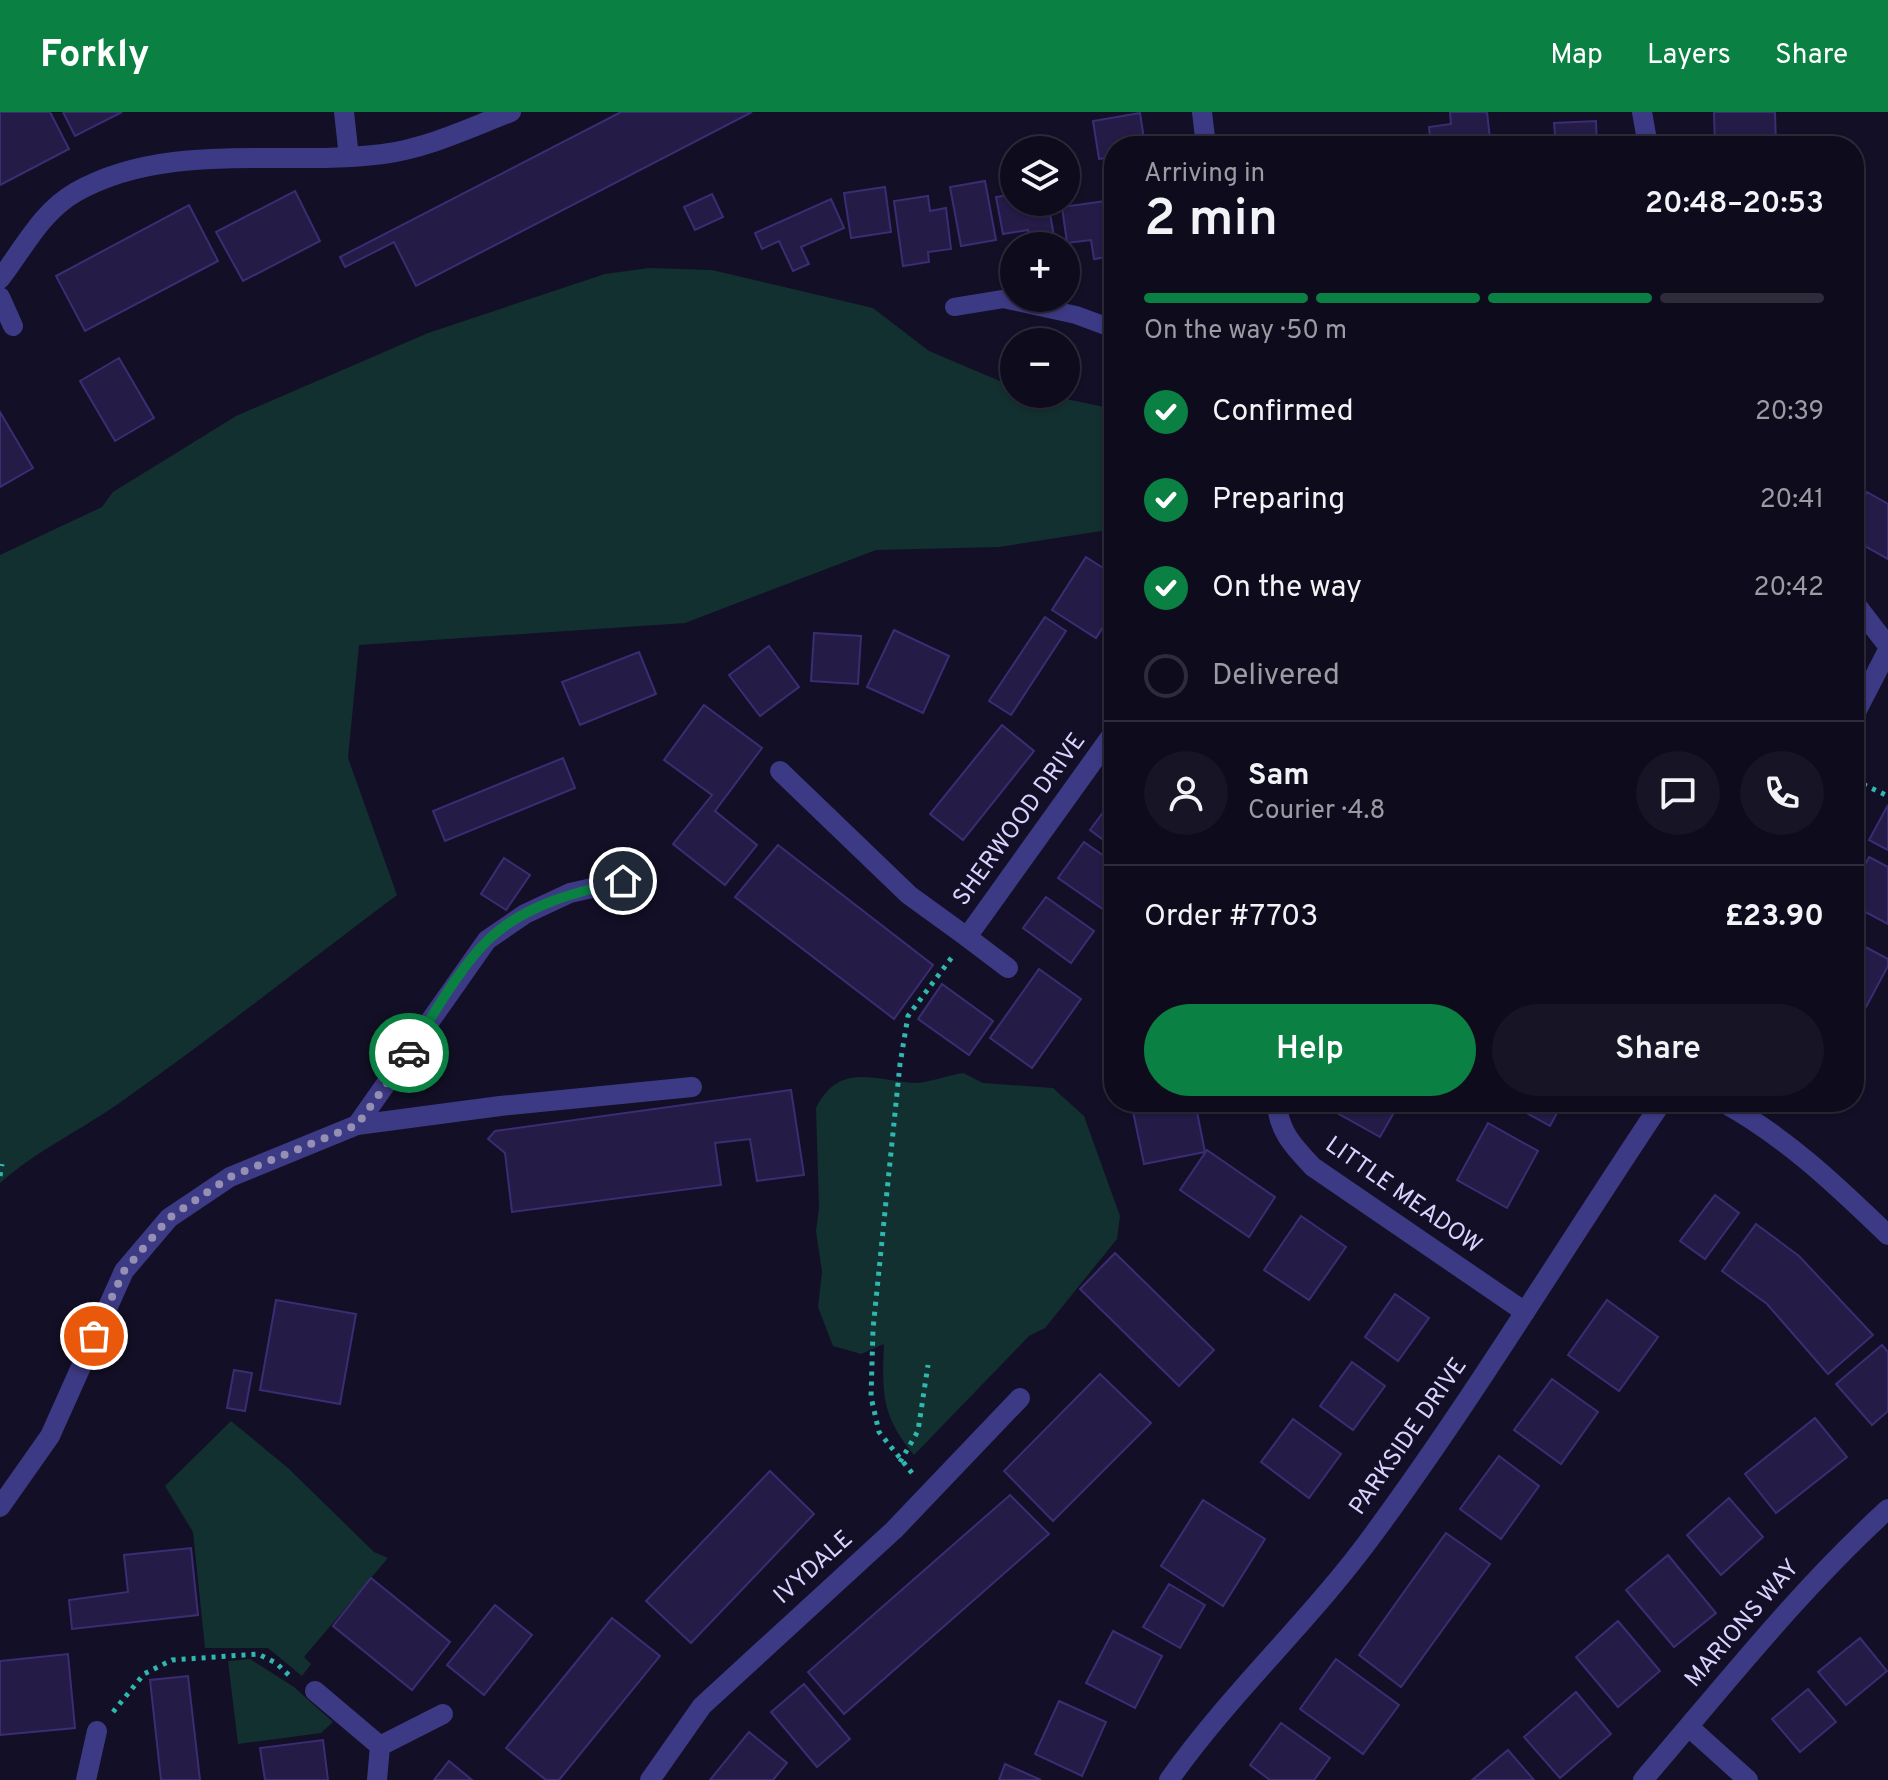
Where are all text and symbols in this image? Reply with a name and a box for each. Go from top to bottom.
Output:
text: Forkly [40,32,150,81]
text: Map [1550,38,1603,74]
text: Layers [1647,38,1731,74]
text: Share [1775,38,1848,74]
map controls [1000,136,1080,408]
button: layers [1000,136,1080,216]
text: Arriving in [1144,158,1265,191]
text: 20:48–20:53 [1645,186,1824,223]
text: 2 min [1144,188,1278,254]
button: + [1000,232,1080,312]
text: On the way · 50 m [1144,315,1347,348]
button: − [1000,328,1080,408]
icon: check [1144,390,1188,434]
text: Confirmed [1212,394,1354,431]
text: 20:39 [1755,396,1824,429]
icon: check [1144,478,1188,522]
text: Preparing [1212,482,1345,519]
text: 20:41 [1760,484,1824,517]
icon: check [1144,566,1188,610]
text: On the way [1212,570,1362,607]
text: 20:42 [1753,572,1824,605]
text: Delivered [1212,658,1340,695]
street label: SHERWOOD DRIVE [947,728,1093,912]
button: person [1144,751,1228,835]
button: chat [1636,751,1720,835]
button: phone [1740,751,1824,835]
text: Sam [1248,758,1310,795]
text: Courier · 4.8 [1248,795,1385,828]
pin [589,847,657,915]
icon: home [601,859,645,903]
text: Order #7703 [1144,899,1318,936]
text: £23.90 [1725,899,1824,936]
button: Help [1144,1004,1476,1096]
button: Share [1492,1004,1824,1096]
courier [369,1013,449,1093]
icon: car [387,1031,431,1075]
street label: LITTLE MEADOW [1319,1131,1487,1261]
pin [60,1302,128,1370]
icon: bag [72,1314,116,1358]
street label: PARKSIDE DRIVE [1344,1352,1474,1522]
street label: IVYDALE [768,1525,860,1611]
street label: MARIONS WAY [1679,1554,1807,1694]

